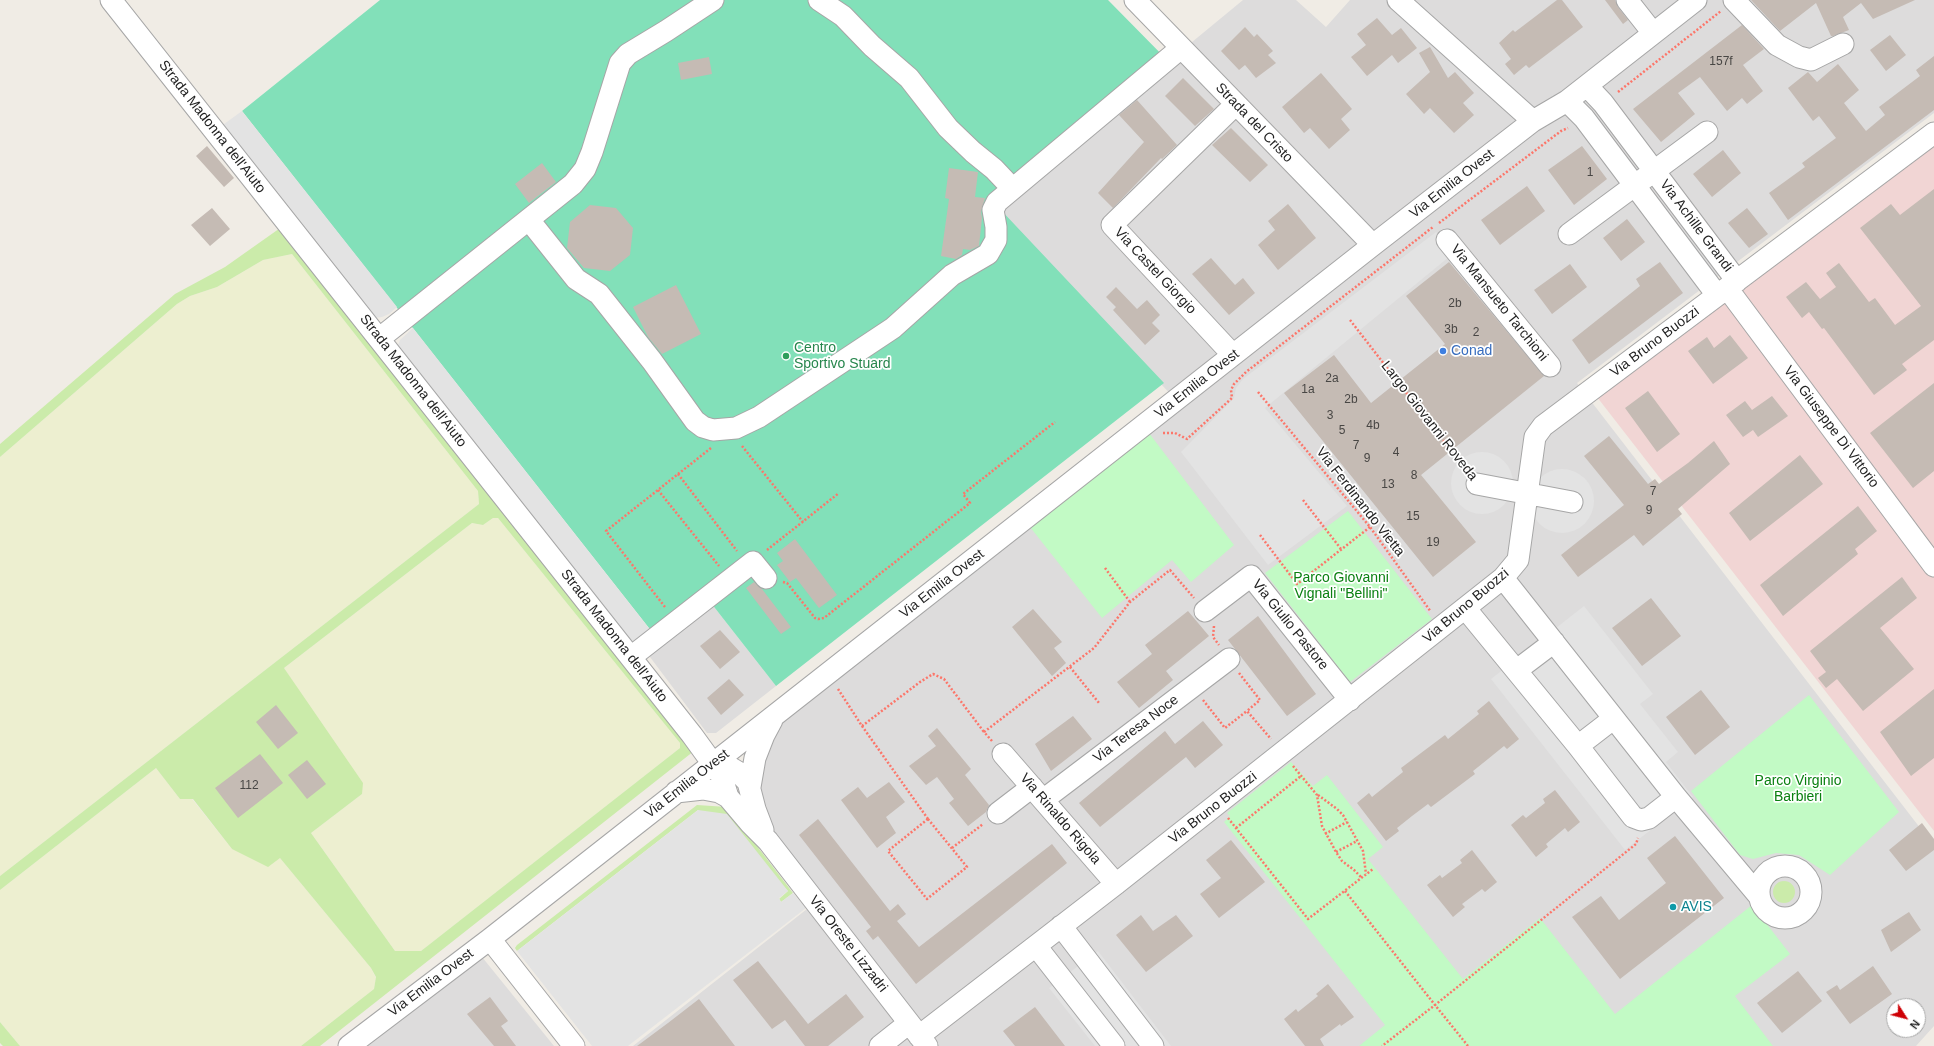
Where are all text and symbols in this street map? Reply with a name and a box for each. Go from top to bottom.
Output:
house number: 157f [1709,55,1733,69]
street label: Strada Madonna dell'Aiuto [155,57,269,197]
street label: Strada del Cristo [1212,80,1296,166]
street label: Via Emilia Ovest [1406,146,1498,222]
house number: 1 [1587,166,1593,180]
street label: Via Achille Grandi [1656,177,1736,275]
street label: Via Castel Giorgio [1110,224,1200,318]
street label: Via Mansueto Tarchioni [1447,241,1551,365]
house number: 2b [1448,297,1462,311]
street label: Via Bruno Buozzi [1607,303,1703,381]
street label: Strada Madonna dell'Aiuto [356,311,470,451]
house number: 3b [1444,323,1458,337]
house number: 2 [1473,326,1479,340]
place label: Centro Sportivo Stuard [794,340,890,372]
place label: Conad [1451,343,1492,359]
street label: Via Emilia Ovest [1151,346,1243,422]
marker: Conad [1438,346,1448,356]
marker: Centro Sportivo Stuard [781,351,791,361]
street label: Largo Giovanni Roveda [1377,358,1481,484]
street label: Via Giuseppe Di Vittorio [1780,363,1882,491]
house number: 2a [1325,372,1339,386]
house number: 1a [1301,383,1315,397]
house number: 2b [1344,393,1358,407]
house number: 3 [1327,409,1333,423]
house number: 4b [1366,419,1380,433]
house number: 5 [1339,424,1345,438]
house number: 7 [1353,439,1359,453]
street label: Via Ferdinando Vietta [1312,444,1408,560]
house number: 4 [1393,446,1399,460]
house number: 9 [1364,452,1370,466]
house number: 8 [1411,469,1417,483]
house number: 13 [1381,478,1395,492]
house number: 7 [1650,485,1656,499]
house number: 9 [1646,504,1652,518]
house number: 15 [1406,510,1420,524]
house number: 19 [1426,536,1440,550]
street label: Via Emilia Ovest [896,546,988,622]
street label: Via Bruno Buozzi [1420,565,1512,647]
street label: Strada Madonna dell'Aiuto [557,566,671,706]
park label: Parco Giovanni Vignali "Bellini" [1293,570,1389,602]
street label: Via Giulio Pastore [1248,576,1332,674]
street label: Via Teresa Noce [1090,691,1182,767]
street label: Via Emilia Ovest [641,746,733,822]
street label: Via Bruno Buozzi [1166,768,1260,848]
street label: Via Rinaldo Rigola [1016,770,1104,868]
park label: Parco Virginio Barbieri [1755,773,1841,806]
house number: 112 [239,779,259,793]
street label: Via Oreste Lizzadri [805,892,891,996]
place label: AVIS [1681,899,1712,915]
marker: AVIS [1668,902,1678,912]
street label: Via Emilia Ovest [385,945,477,1021]
north arrow [1886,998,1926,1038]
text: N [1908,1018,1922,1031]

